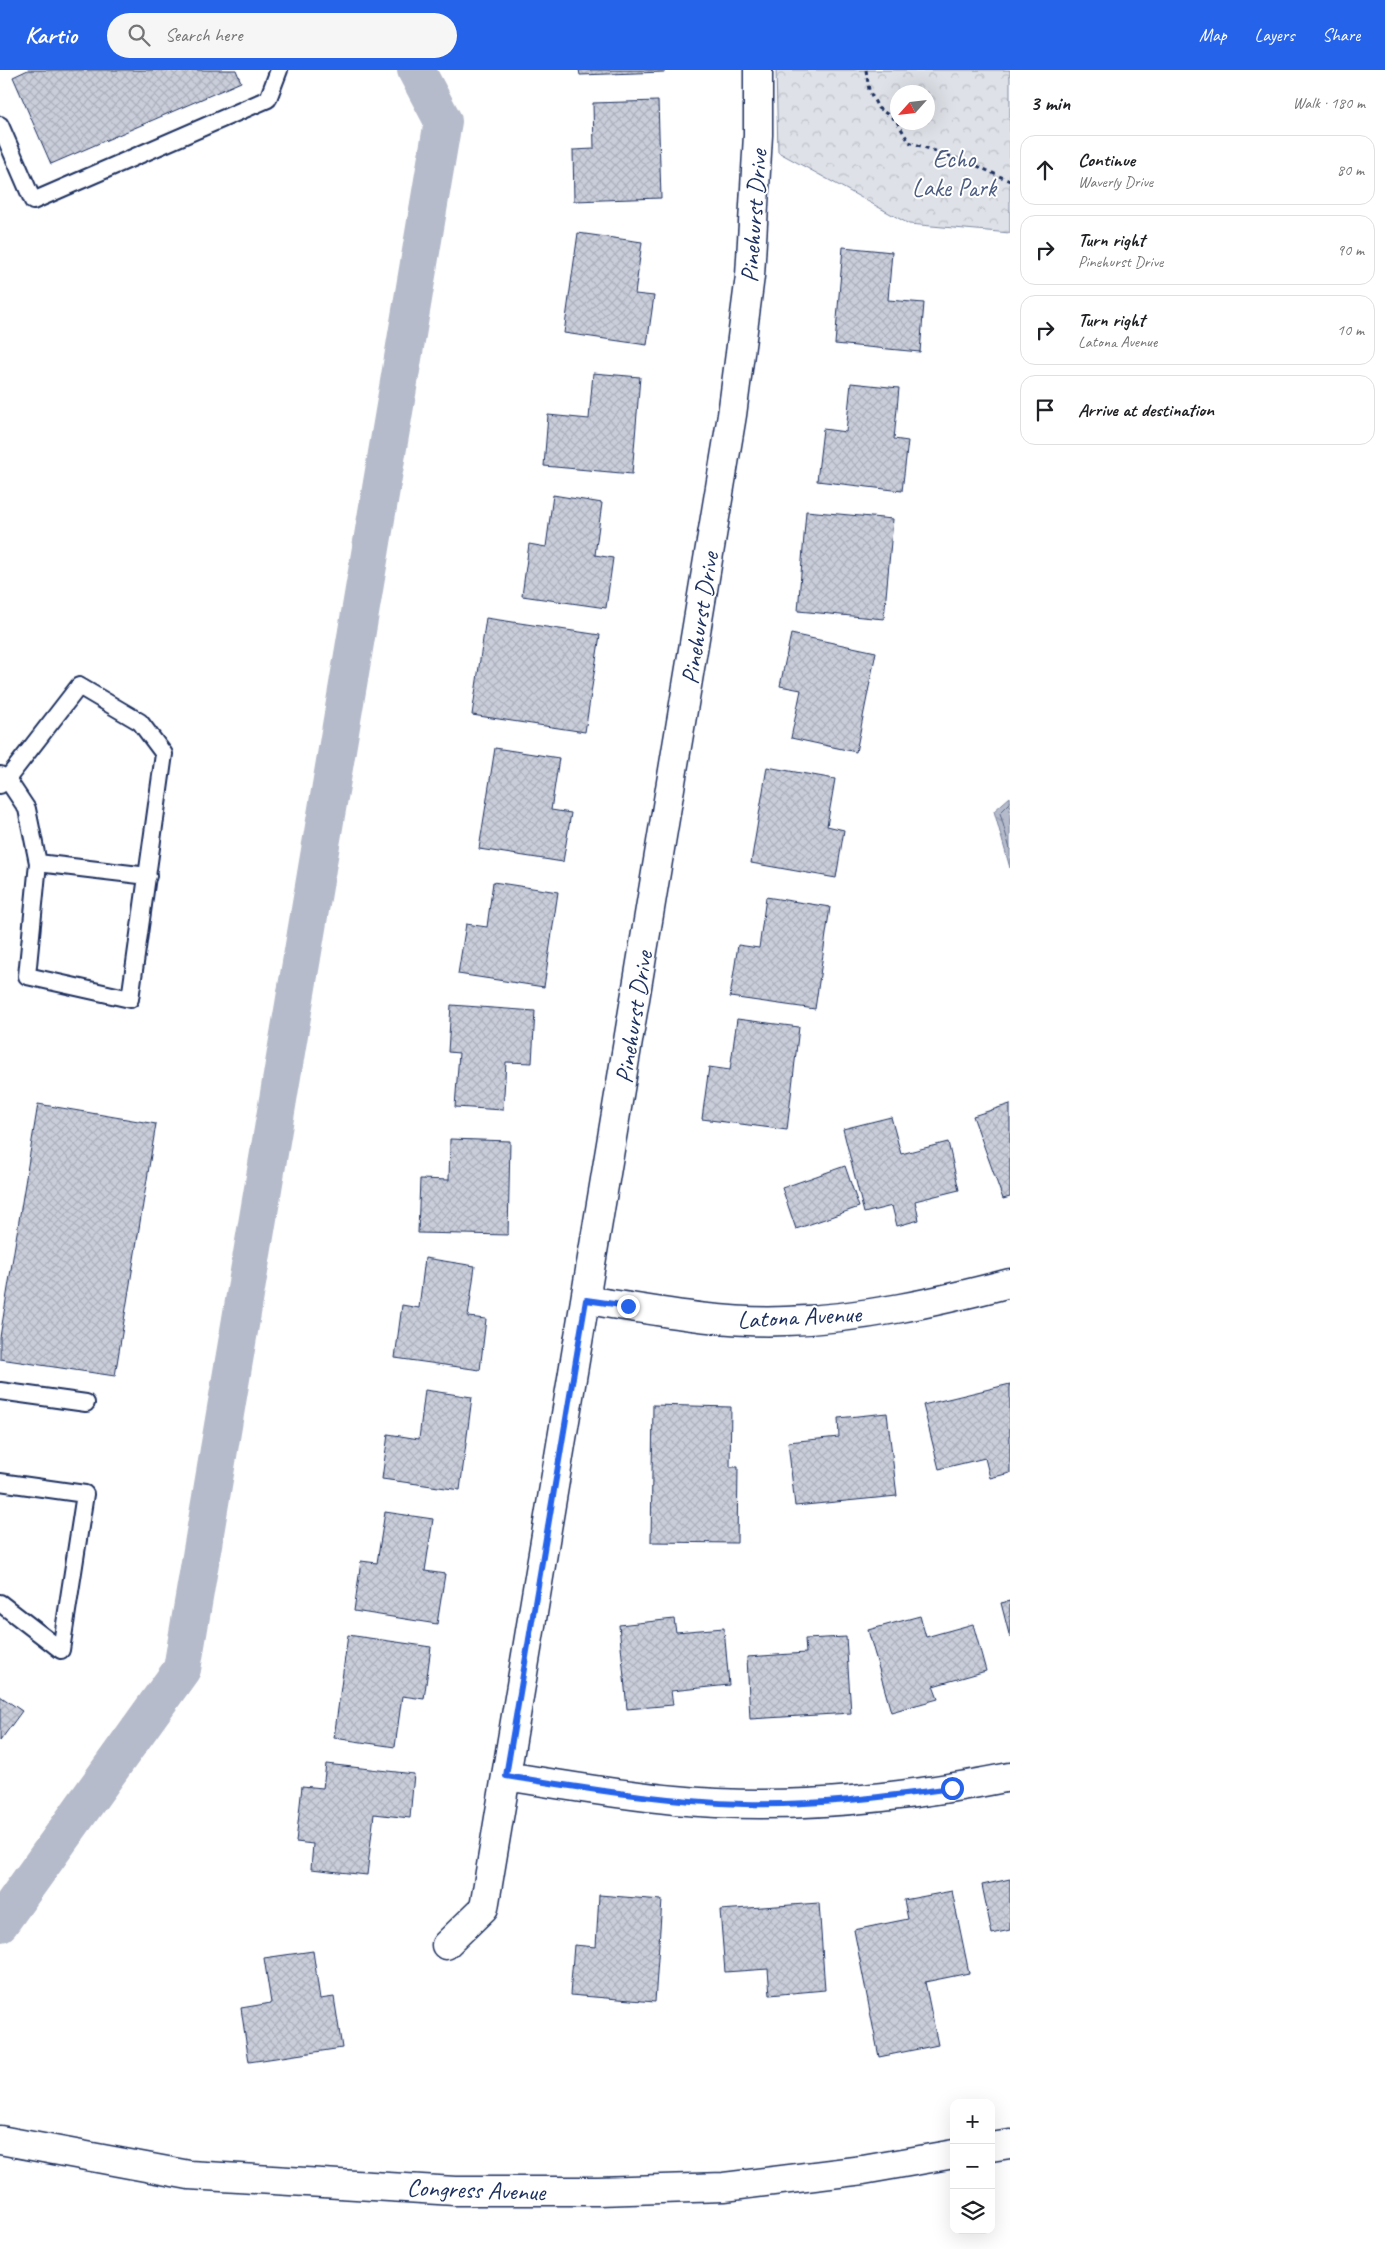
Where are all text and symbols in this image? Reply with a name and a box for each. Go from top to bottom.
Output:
search box [107,13,457,58]
text: Kartio [25,20,77,50]
icon: search [125,21,153,49]
text: Search here [165,23,242,47]
text: Map [1199,24,1227,46]
text: Layers [1255,24,1294,46]
text: Share [1322,24,1360,46]
north arrow [890,85,935,130]
text: 3 min [1030,90,1070,116]
text: Walk · 180 m [1293,93,1365,113]
park label: Echo Lake Park [912,143,998,204]
street label: Pinehurst Drive [733,147,775,284]
text: Continue [1078,148,1135,172]
icon: ahead [1031,156,1059,184]
text: 80 m [1337,160,1364,180]
text: Waverly Drive [1078,172,1153,192]
text: Turn right [1078,228,1145,252]
icon: right [1031,236,1059,264]
text: 90 m [1337,240,1364,260]
text: Pinehurst Drive [1078,252,1163,272]
text: Turn right [1078,308,1145,332]
icon: right [1031,316,1059,344]
text: 10 m [1337,320,1364,340]
text: Latona Avenue [1078,332,1157,352]
icon: arrive [1031,396,1059,424]
text: Arrive at destination [1078,398,1214,422]
street label: Pinehurst Drive [674,548,726,686]
street label: Pinehurst Drive [608,947,660,1085]
route end [617,1295,640,1318]
street label: Latona Avenue [736,1298,864,1336]
route start [941,1777,964,1800]
map controls [950,2099,995,2234]
button: + [950,2099,995,2144]
button: − [950,2144,995,2189]
street label: Congress Avenue [406,2172,547,2208]
button: layers [950,2189,995,2234]

